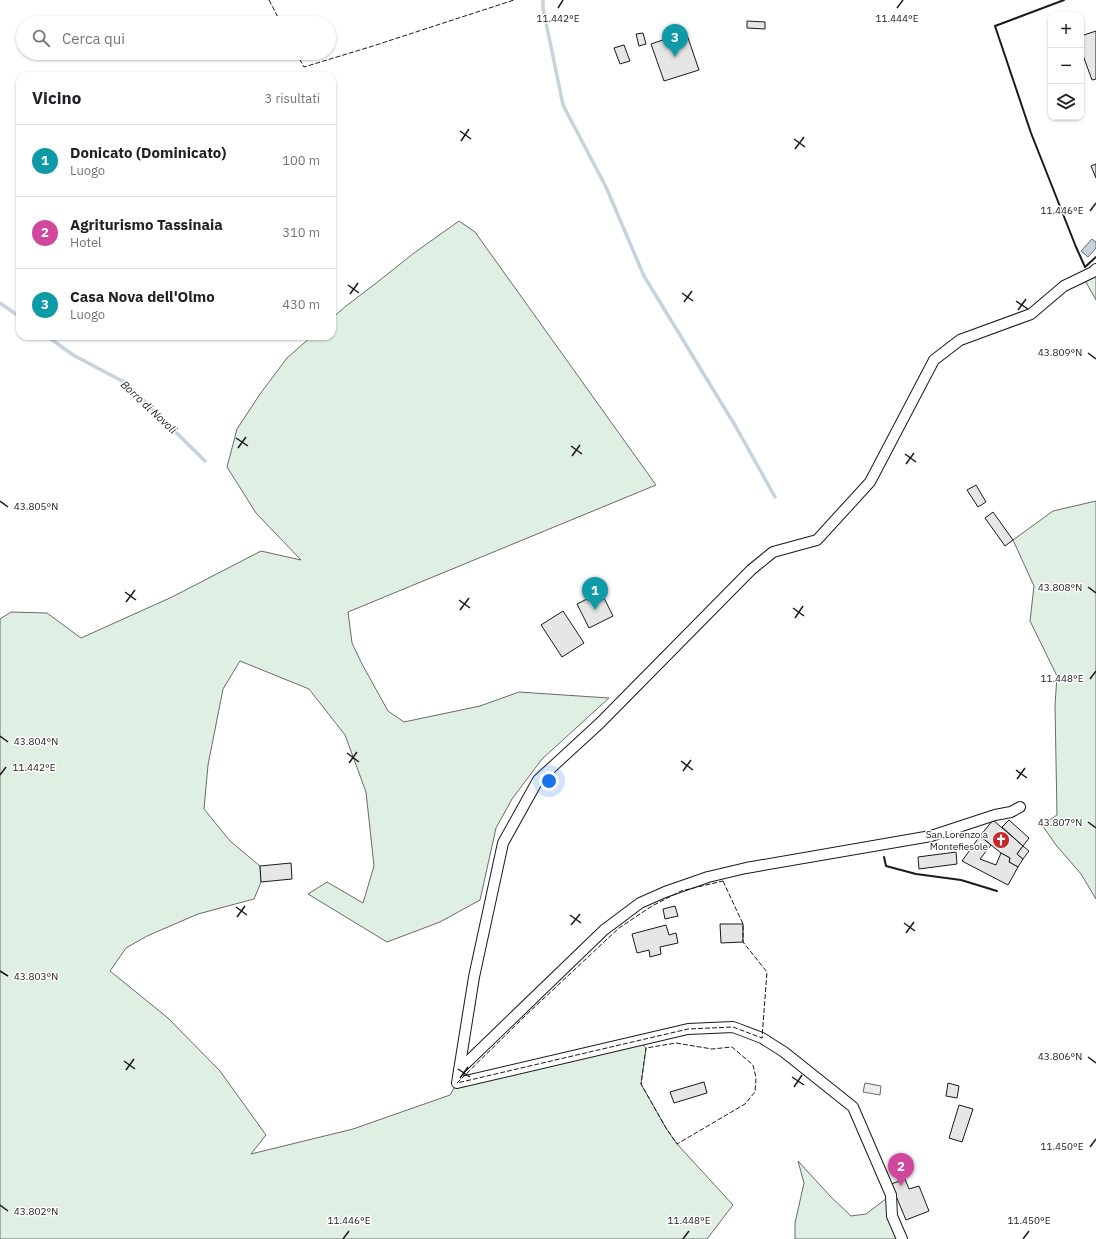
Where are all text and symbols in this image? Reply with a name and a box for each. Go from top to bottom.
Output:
text: 11.442°E [536,12,580,25]
text: 11.444°E [875,12,919,25]
map controls [1048,12,1084,120]
button: + [1048,12,1084,48]
search box [16,16,336,60]
pin: 3 [662,24,688,57]
icon: search [30,27,52,49]
text: Cerca qui [62,29,125,48]
button: − [1048,48,1084,84]
button: layers [1048,84,1084,120]
text: Vicino [32,87,81,109]
text: 3 risultati [265,90,320,107]
text: Donicato (Dominicato) [70,143,226,162]
text: 1 [41,152,49,169]
text: 100 m [282,152,320,169]
text: Luogo [70,162,105,179]
text: 11.446°E [1040,204,1084,217]
text: Agriturismo Tassinaia [70,215,223,234]
text: 2 [41,224,49,241]
text: 310 m [282,224,320,241]
text: Hotel [70,234,102,251]
text: Casa Nova dell'Olmo [70,287,215,306]
text: 3 [41,296,49,313]
text: 430 m [282,296,320,313]
text: Luogo [70,306,105,323]
text: 43.809°N [1038,346,1082,359]
water label: Borro di Novoli [118,377,180,437]
text: 43.805°N [14,500,58,513]
pin: 1 [582,577,608,610]
text: 43.808°N [1038,581,1082,594]
text: 11.448°E [1040,672,1084,685]
text: 43.804°N [14,735,58,748]
text: 11.442°E [12,761,56,774]
your location [539,771,559,791]
text: 43.807°N [1038,816,1082,829]
place label: San Lorenzo a Montefiesole [926,828,989,853]
church icon: San Lorenzo a Montefiesole [991,830,1011,850]
text: 43.803°N [14,970,58,983]
text: 43.806°N [1038,1050,1082,1063]
text: 11.450°E [1040,1140,1084,1153]
pin: 2 [888,1153,914,1186]
text: 43.802°N [14,1205,58,1218]
text: 11.446°E [327,1214,371,1227]
text: 11.448°E [667,1214,711,1227]
text: 11.450°E [1007,1214,1051,1227]

